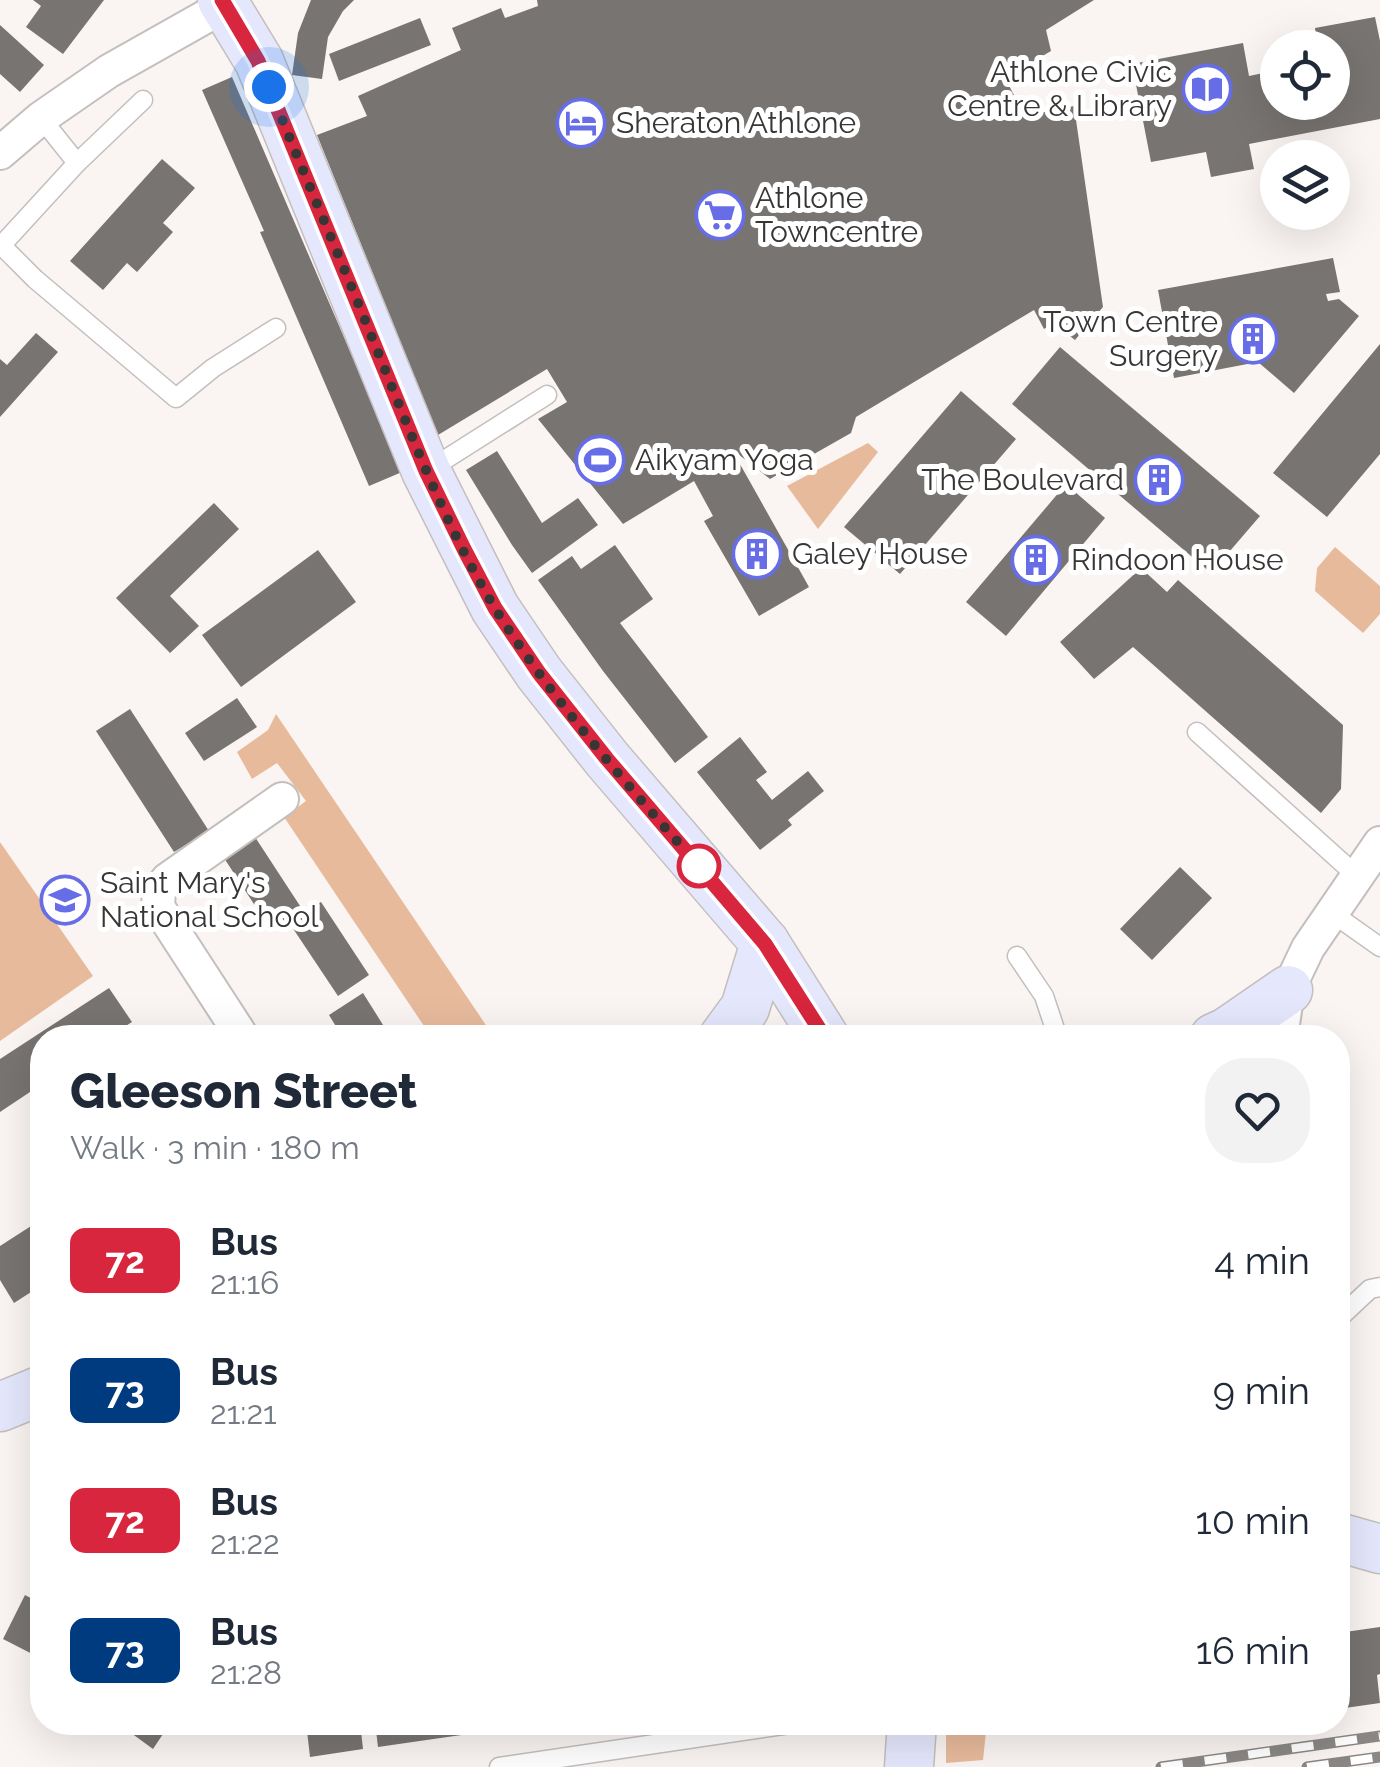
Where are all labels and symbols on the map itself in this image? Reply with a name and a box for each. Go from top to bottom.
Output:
place label: Athlone Civic Centre & Library [947,54,1172,123]
your location [244,62,294,112]
library icon: Athlone Civic Centre & Library [1181,63,1233,115]
hotel icon: Sheraton Athlone [555,97,607,149]
place label: Sheraton Athlone [616,105,856,140]
place label: Athlone Towncentre [755,180,918,249]
supermarket icon: Athlone Towncentre [694,189,746,241]
place label: Town Centre Surgery [1043,304,1218,373]
building icon: Town Centre Surgery [1227,313,1279,365]
sports icon: Aikyam Yoga [574,434,626,486]
place label: Aikyam Yoga [635,442,814,477]
building icon: The Boulevard [1133,454,1185,506]
place label: The Boulevard [921,462,1124,497]
building icon: Galey House [731,528,783,580]
building icon: Rindoon House [1010,534,1062,586]
place label: Galey House [792,536,968,571]
place label: Rindoon House [1071,542,1284,577]
unlabelled marker [678,845,720,887]
place label: Saint Mary's National School [100,865,319,934]
school or university icon: Saint Mary's National School [39,874,91,926]

